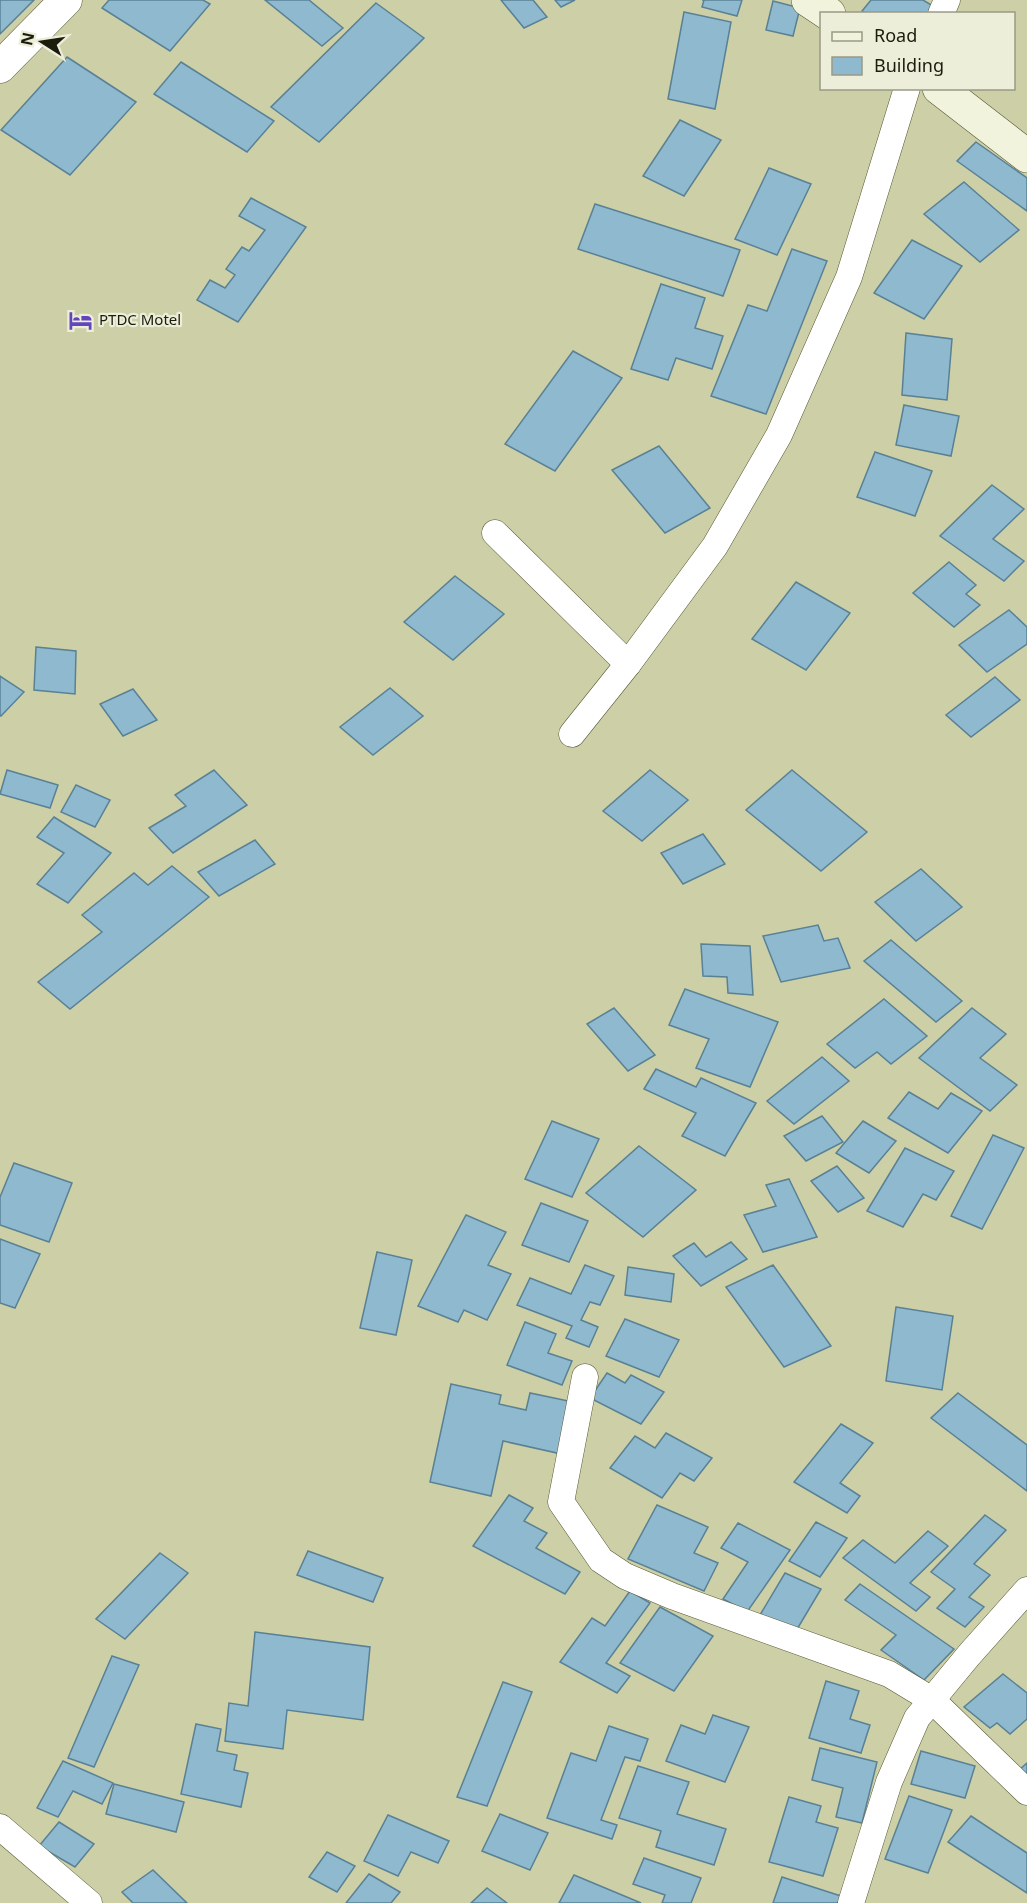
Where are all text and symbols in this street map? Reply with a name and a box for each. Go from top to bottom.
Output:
north arrow [12,12,72,72]
legend [820,12,1015,90]
text: Road [874,23,917,47]
text: N [15,30,39,48]
text: Building [874,53,944,77]
hotel icon: PTDC Motel [68,307,94,333]
place label: PTDC Motel [99,309,181,329]

